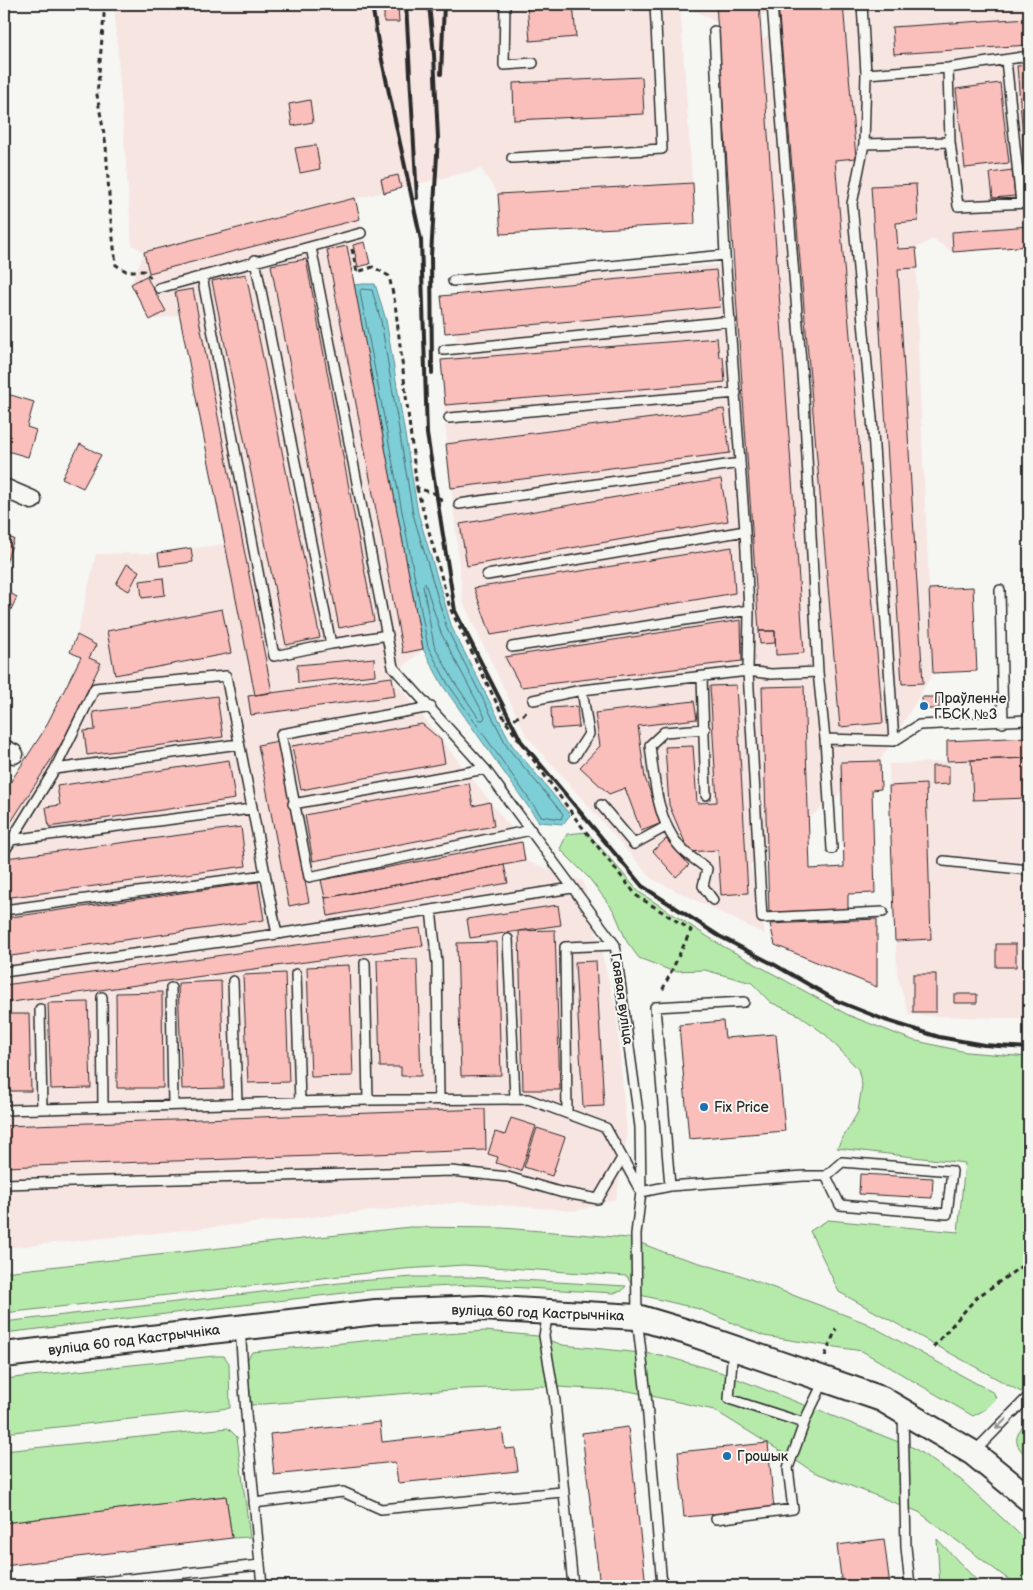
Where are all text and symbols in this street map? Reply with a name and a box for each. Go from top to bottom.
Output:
place label: Праўленне ГБСК №3 [934,690,1007,723]
marker: Праўленне ГБСК №3 [918,700,930,712]
street label: Гаявая вуліца [607,952,637,1047]
place label: Fix Price [714,1099,769,1116]
marker: Fix Price [698,1101,710,1113]
street label: вуліца 60 год Кастрычніка [451,1301,626,1325]
street label: вуліца 60 год Кастрычніка [47,1321,222,1359]
one-way arrow [995,1418,1007,1431]
place label: Грошык [737,1448,789,1465]
marker: Грошык [721,1450,733,1462]

